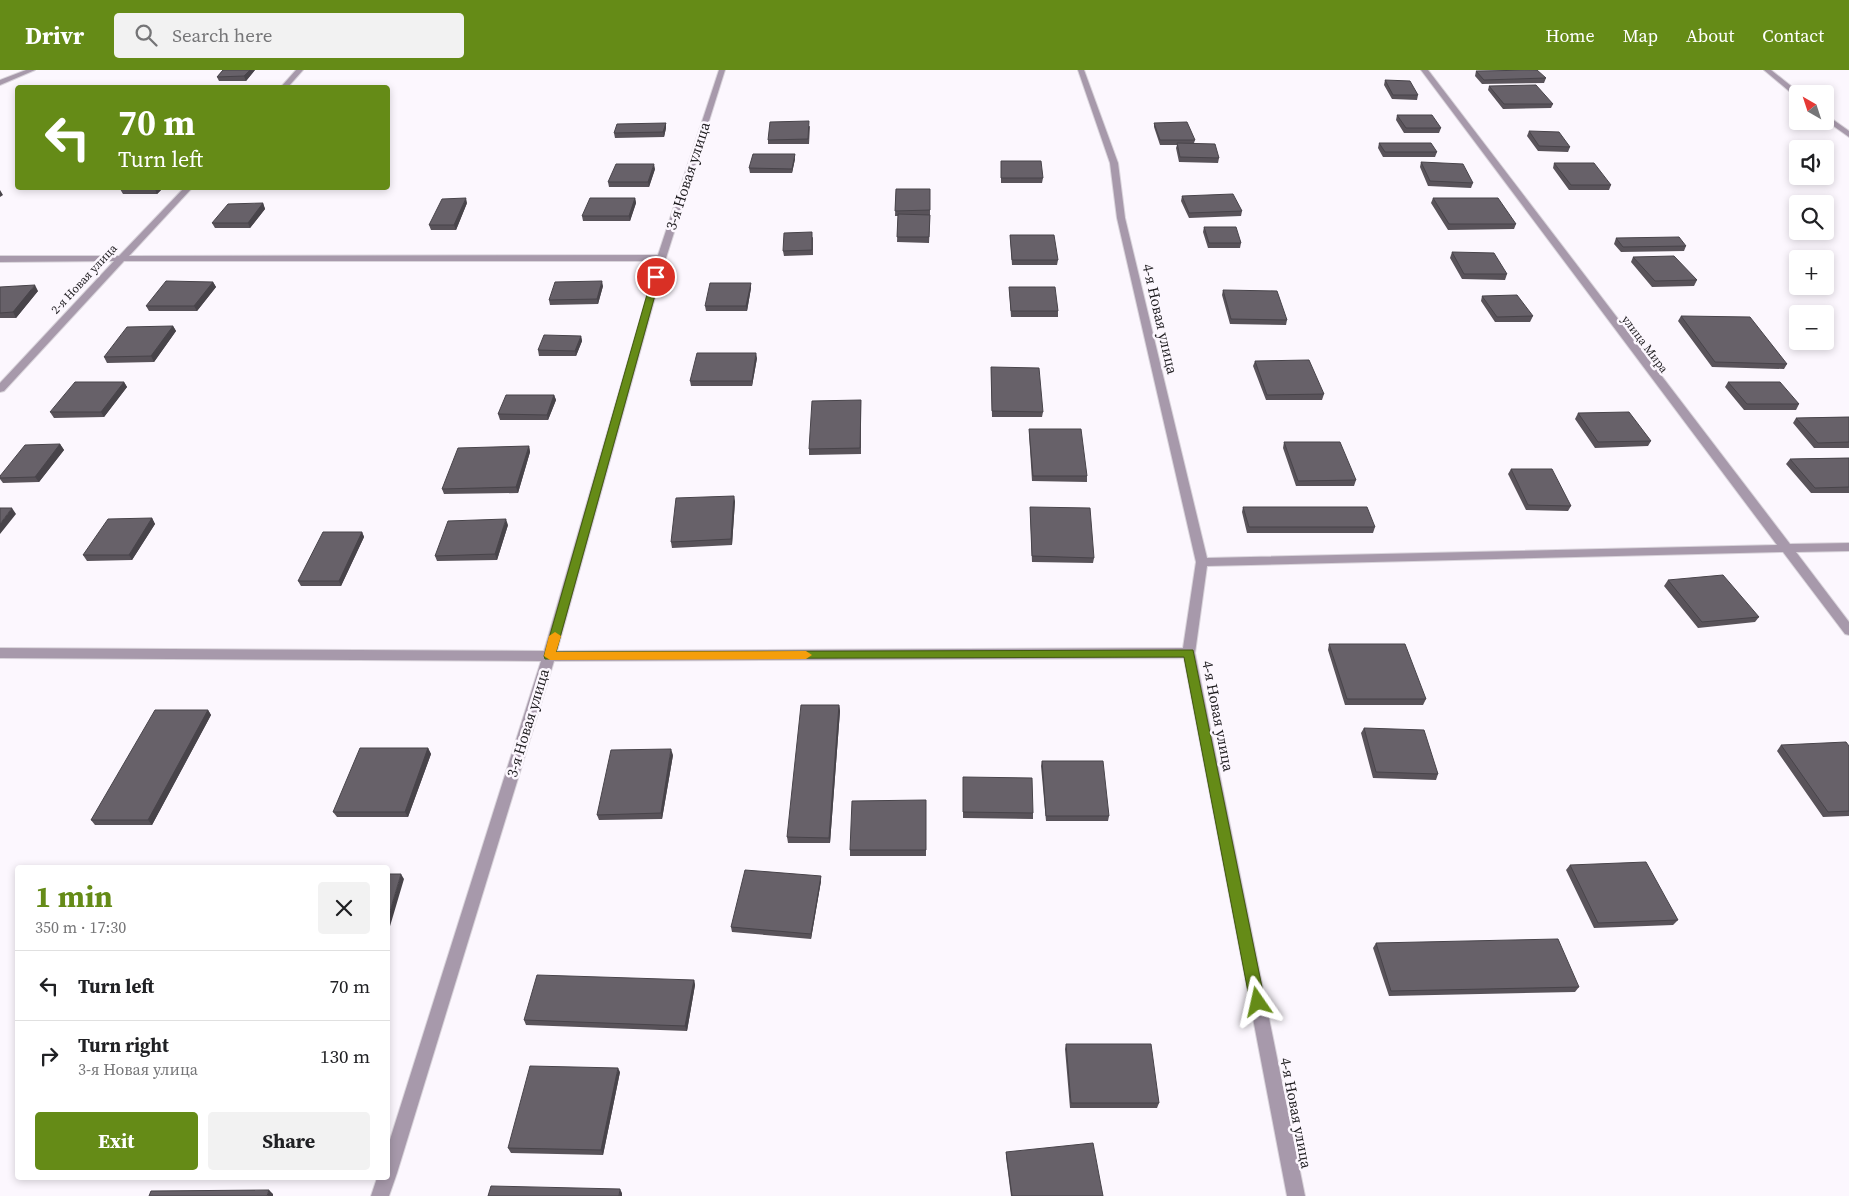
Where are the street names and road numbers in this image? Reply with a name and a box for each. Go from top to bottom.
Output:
street label: 3-я Новая улица [660,119,715,233]
street label: 2-я Новая улица [47,240,121,317]
street label: 4-я Новая улица [1138,262,1183,376]
street label: улица Мира [1618,312,1672,377]
street label: 4-я Новая улица [1197,659,1240,773]
street label: 3-я Новая улица [501,666,554,780]
street label: 4-я Новая улица [1275,1056,1318,1170]

